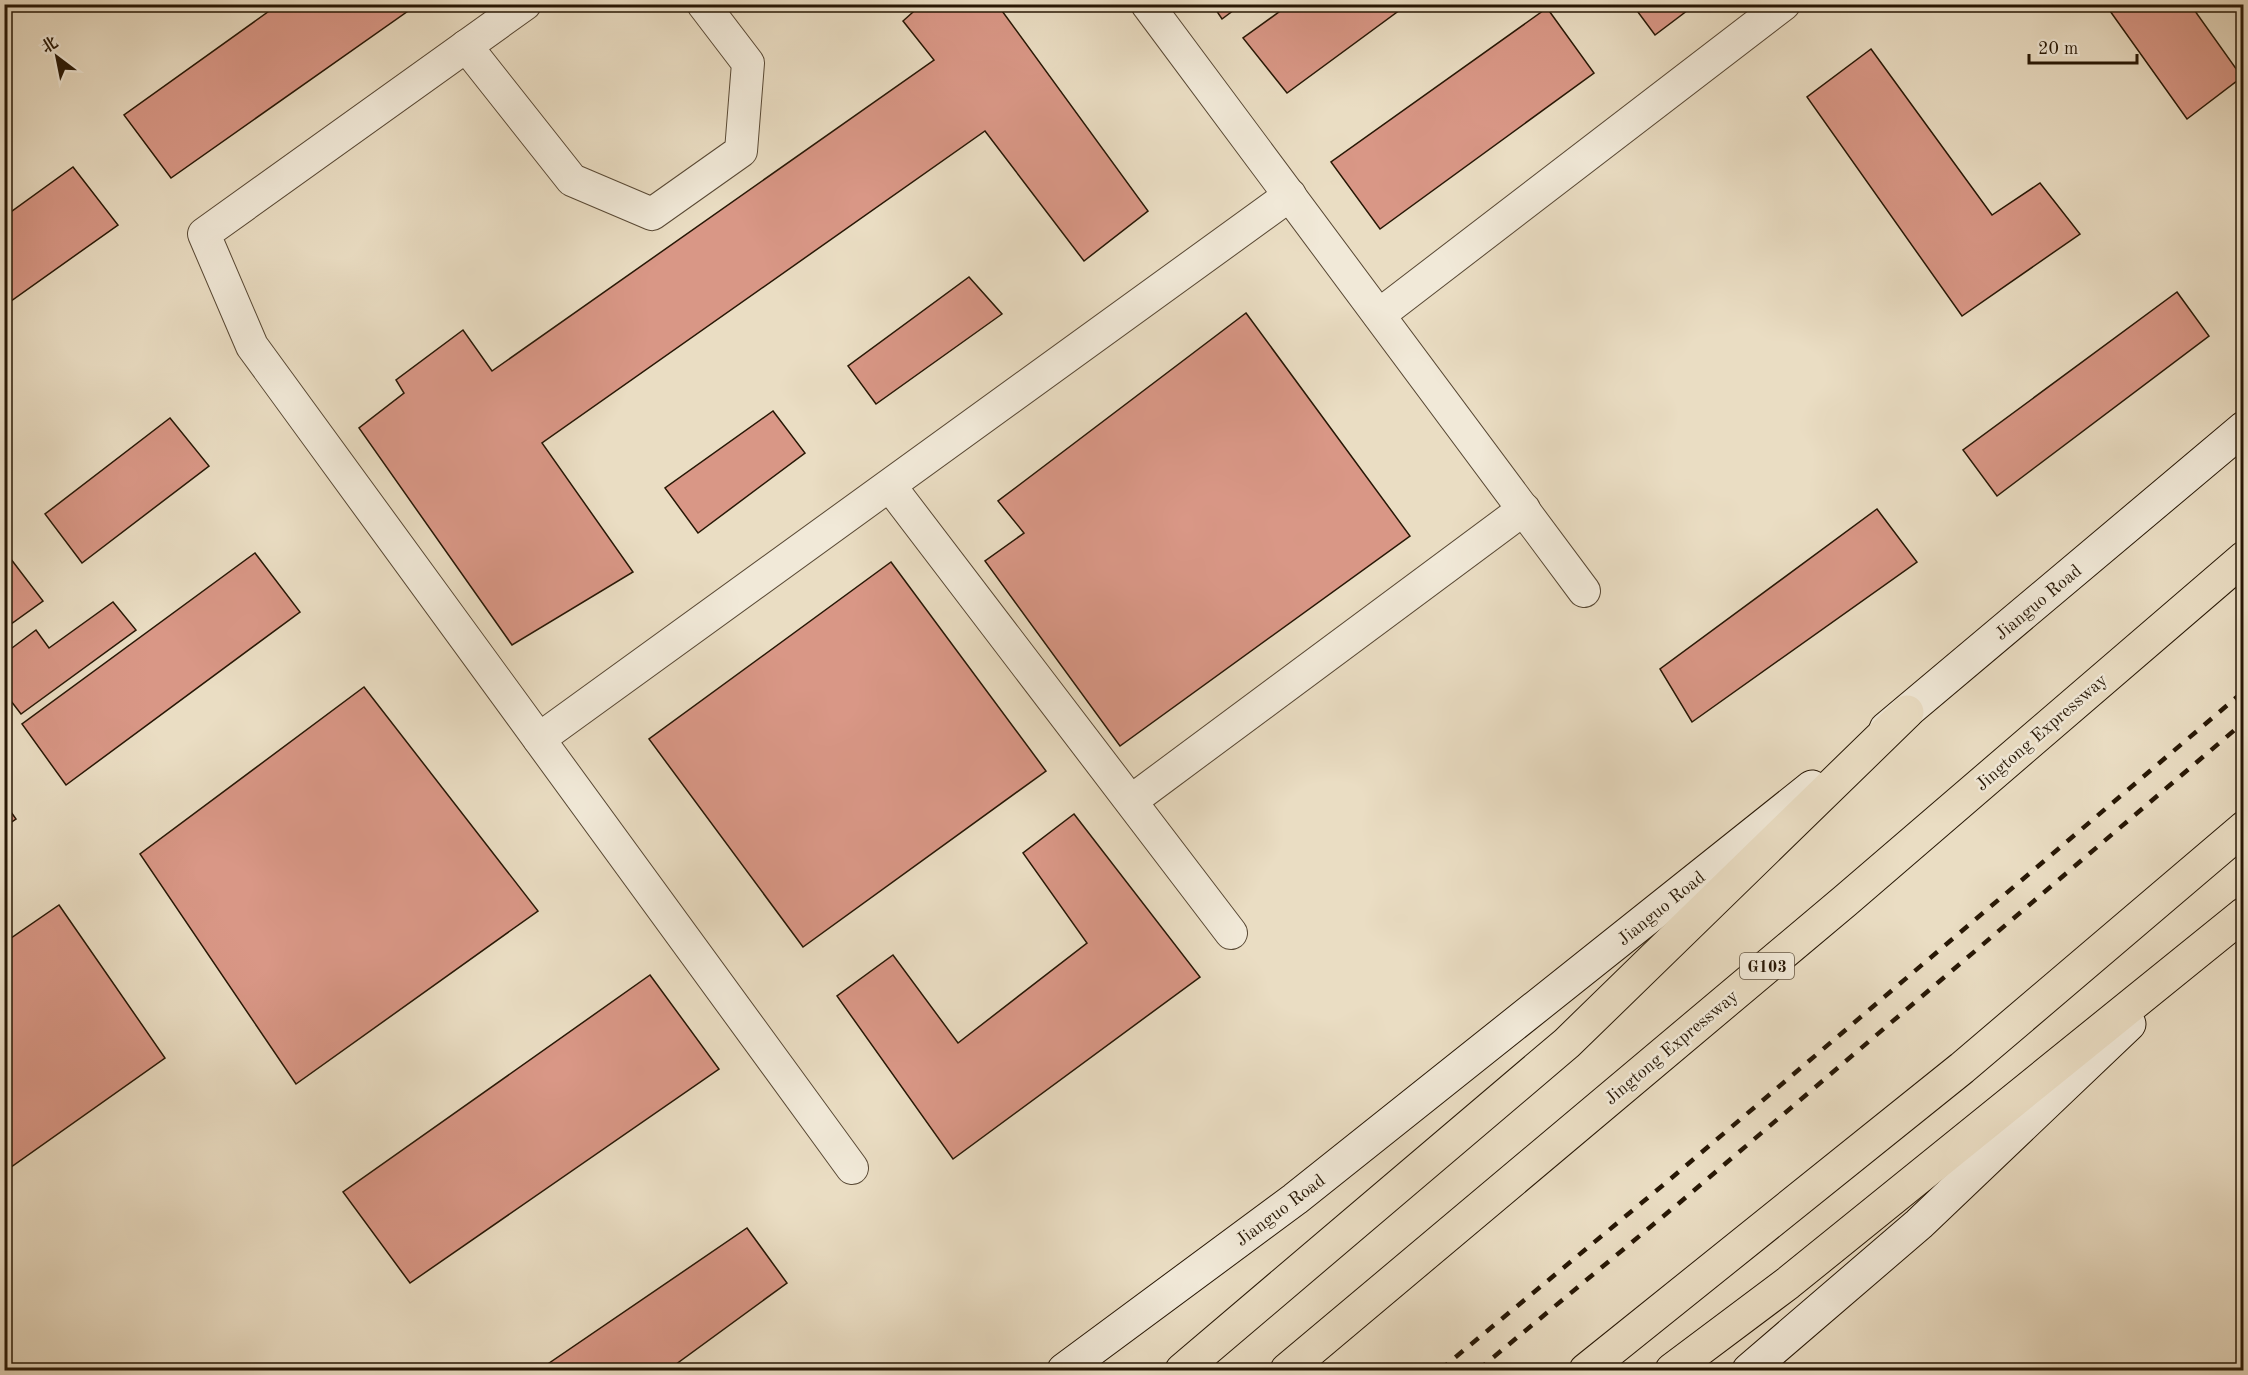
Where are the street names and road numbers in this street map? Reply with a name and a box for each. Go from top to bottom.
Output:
street label: Jianguo Road [1992,562,2085,644]
street label: Jingtong Expressway [1972,671,2111,795]
street label: Jianguo Road [1615,868,1709,949]
road number: G103 [1740,953,1794,979]
street label: Jingtong Expressway [1602,987,1742,1109]
street label: Jianguo Road [1233,1172,1329,1250]

